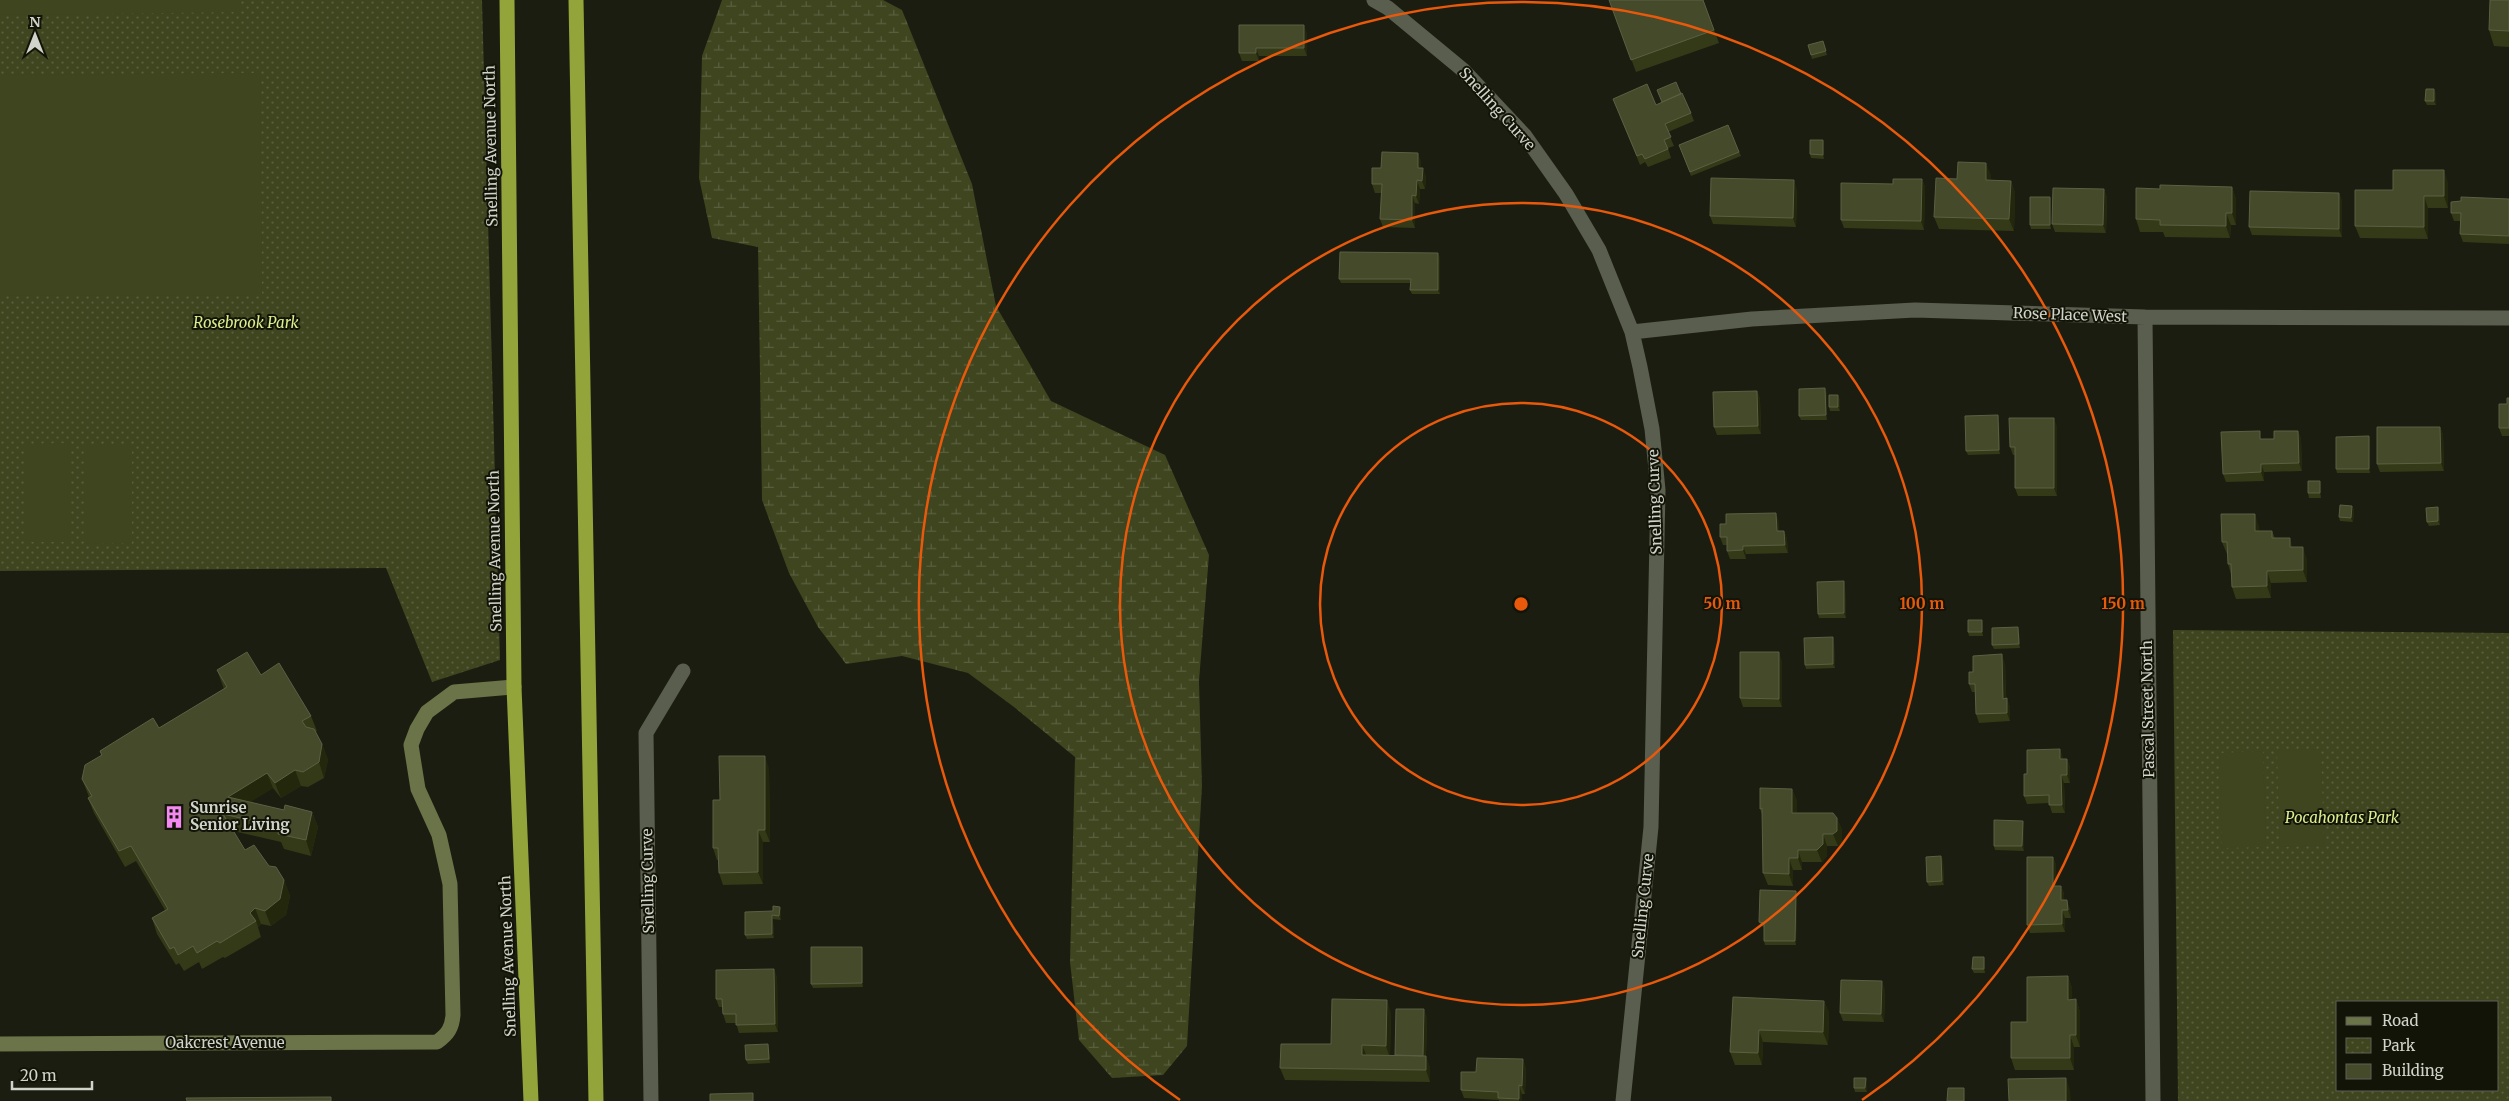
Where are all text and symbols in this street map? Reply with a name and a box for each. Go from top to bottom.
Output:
north arrow [10,10,60,60]
text: N [29,13,41,31]
street label: Snelling Curve [1455,63,1540,154]
street label: Snelling Avenue North [480,65,501,227]
street label: Rose Place West [2013,303,2128,326]
park label: Rosebrook Park [193,313,300,332]
street label: Snelling Curve [1643,449,1666,555]
street label: Snelling Avenue North [484,470,505,632]
text: 50 m [1703,594,1741,613]
text: 100 m [1900,594,1944,613]
text: 150 m [2101,594,2145,613]
centre of rings [1512,595,1530,613]
street label: Pascal Street North [2137,640,2158,778]
place label: Sunrise Senior Living [190,798,290,834]
building icon: Sunrise Senior Living [161,804,187,830]
park label: Pocahontas Park [2285,808,2400,827]
street label: Snelling Curve [637,828,658,934]
street label: Snelling Curve [1628,852,1657,959]
street label: Snelling Avenue North [495,875,520,1037]
legend [2336,1001,2499,1091]
text: Road [2382,1011,2418,1030]
street label: Oakcrest Avenue [165,1033,285,1052]
text: Park [2382,1036,2416,1055]
scale bar [12,1058,92,1090]
text: Building [2382,1061,2444,1080]
text: 20 m [20,1066,57,1085]

